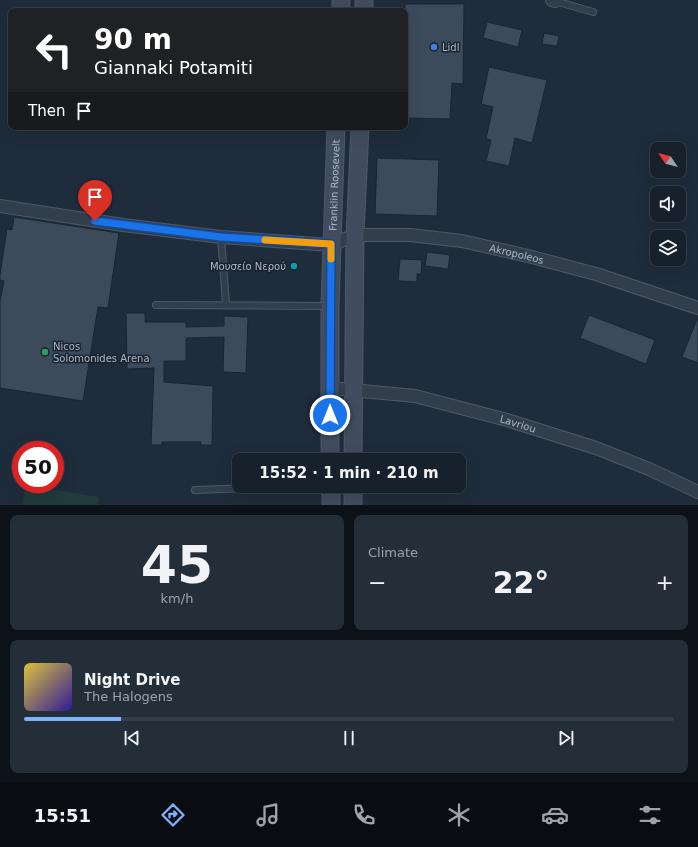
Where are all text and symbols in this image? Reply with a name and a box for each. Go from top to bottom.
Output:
text: 90 m [94,23,172,56]
icon: left [28,24,80,76]
marker: Lidl [429,42,439,52]
place label: Lidl [442,42,459,53]
text: Giannaki Potamiti [94,57,253,78]
icon: arrive [73,100,95,122]
text: Then [28,102,65,120]
street label: Franklin Roosevelt [328,139,342,231]
north arrow [650,142,686,178]
map controls [650,142,686,266]
pin [78,180,112,221]
icon: arrive [84,186,106,208]
button: sound [650,186,686,222]
button: layers [650,230,686,266]
street label: Akropoleos [488,242,545,266]
place label: Μουσείο Νερού [210,261,286,272]
marker: Μουσείο Νερού [289,261,299,271]
place label: Nicos Solomonides Arena [53,341,150,364]
marker: Nicos Solomonides Arena [40,347,50,357]
position arrow [309,394,351,436]
street label: Lavriou [499,413,537,435]
speed limit sign: 50 [12,441,64,493]
text: 15:52 · 1 min · 210 m [259,464,439,482]
text: 45 [141,535,213,595]
text: Climate [368,545,418,560]
text: 22° [493,565,549,600]
text: − [368,570,386,595]
text: + [656,570,674,595]
text: km/h [161,591,193,606]
text: Night Drive [84,671,180,689]
text: The Halogens [84,689,173,704]
icon: previous [121,727,143,749]
icon: pause [338,727,360,749]
icon: next [555,727,577,749]
icon: directions [159,801,187,829]
icon: music [254,801,282,829]
icon: phone [350,801,378,829]
icon: climate [445,801,473,829]
icon: car [541,801,569,829]
icon: filters [636,801,664,829]
text: 15:51 [34,805,91,826]

